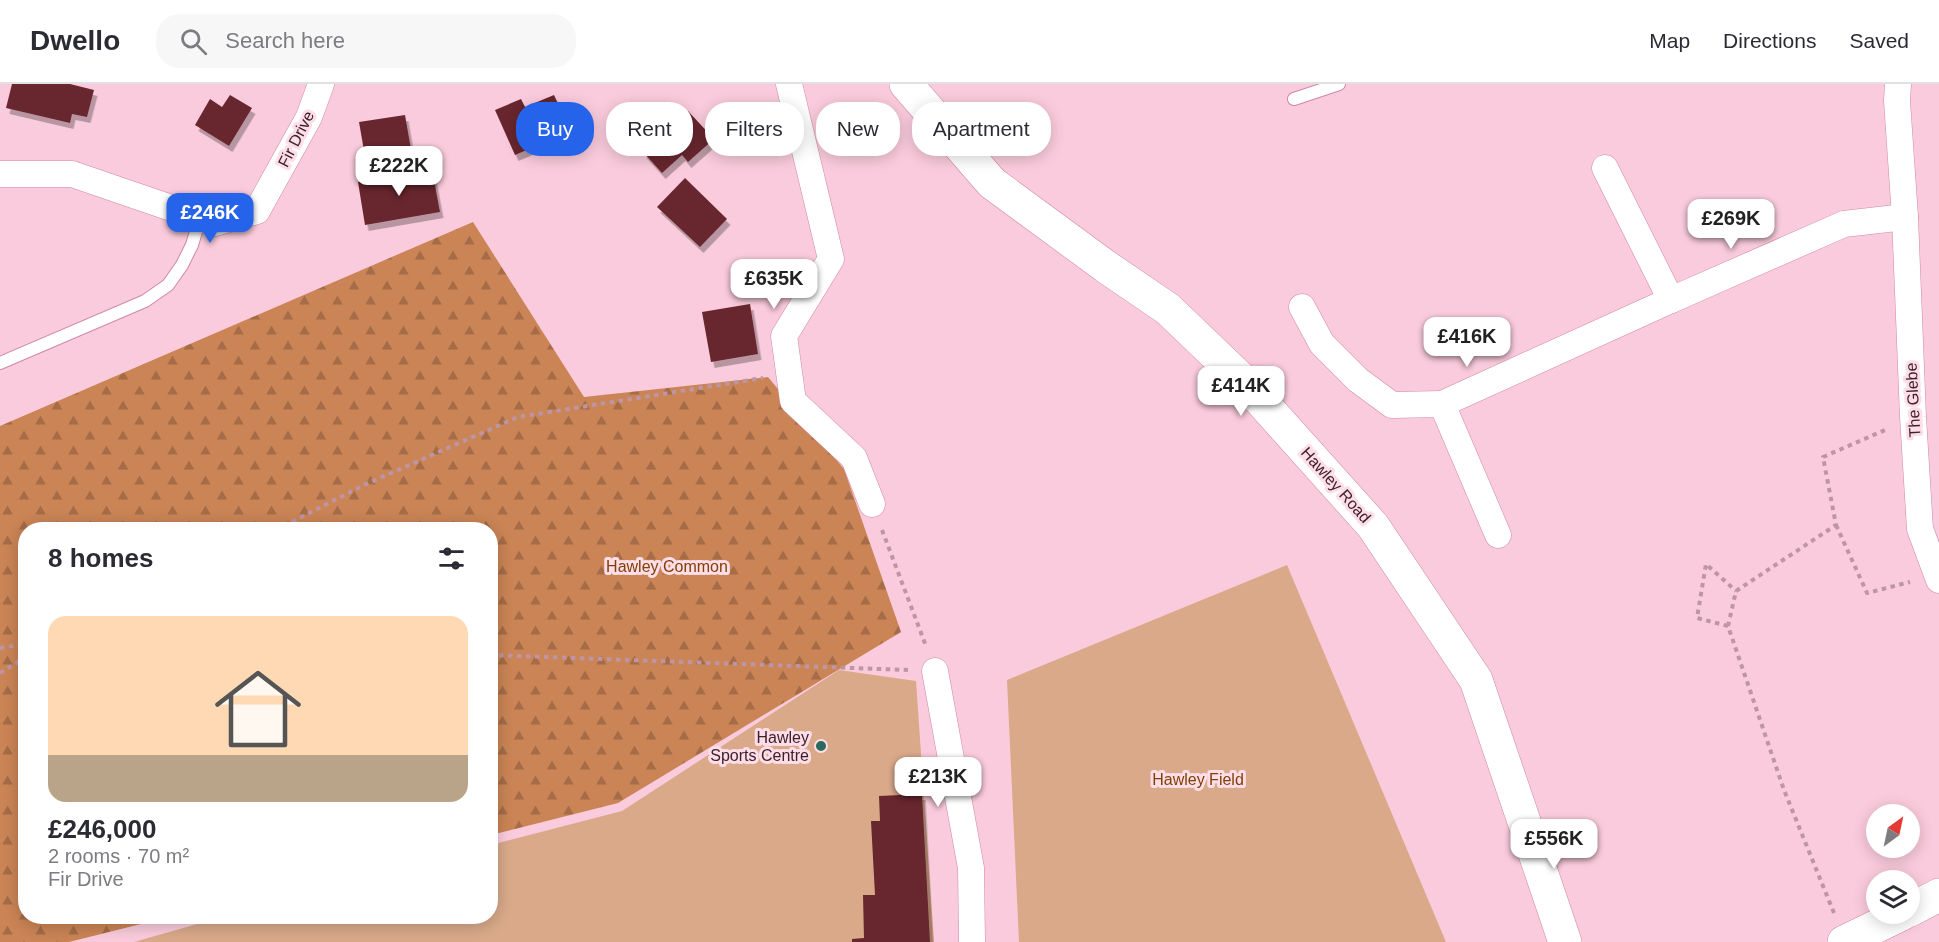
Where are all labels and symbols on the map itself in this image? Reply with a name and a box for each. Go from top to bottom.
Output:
street label: Fir Drive [275,108,317,170]
pin: £222K [357,146,441,197]
pin: £246K [168,193,252,244]
pin: £269K [1689,199,1773,250]
pin: £635K [732,259,816,310]
pin: £416K [1425,317,1509,368]
street label: The Glebe [1903,362,1923,438]
pin: £414K [1199,366,1283,417]
street label: Hawley Road [1298,444,1374,526]
park label: Hawley Common [606,558,728,575]
place label: Hawley Sports Centre [710,729,809,764]
marker: Hawley Sports Centre [814,739,828,753]
pin: £213K [896,757,980,808]
park label: Hawley Field [1152,771,1244,788]
north arrow [1866,804,1920,858]
pin: £556K [1512,819,1596,870]

